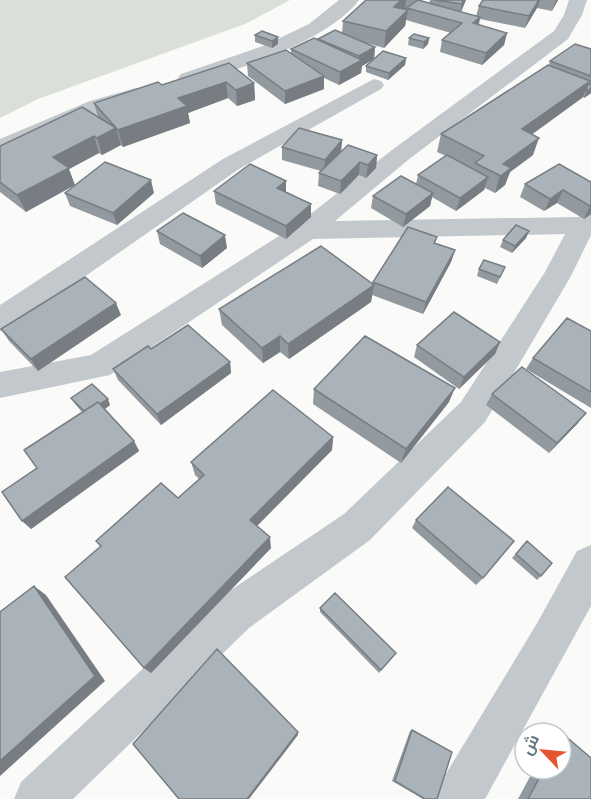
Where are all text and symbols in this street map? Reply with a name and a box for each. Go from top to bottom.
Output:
north arrow [513,721,573,781]
text: ش [517,731,543,758]

